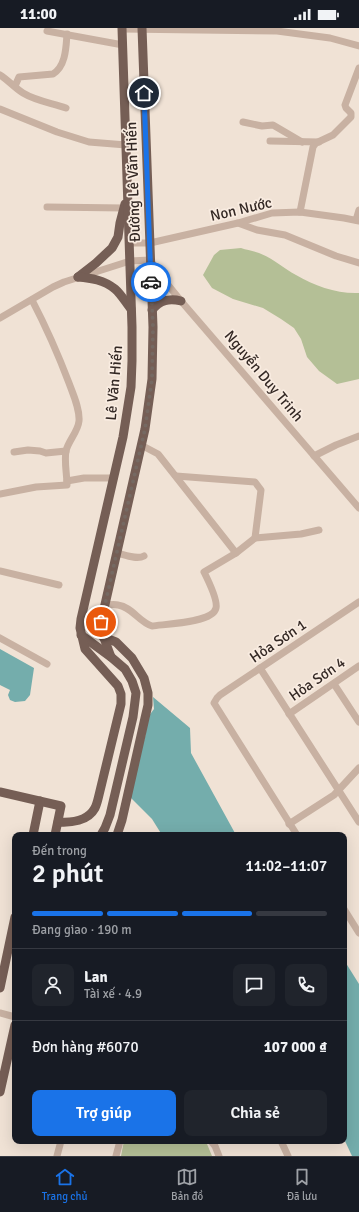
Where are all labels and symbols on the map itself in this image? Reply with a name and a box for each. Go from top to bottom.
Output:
pin [127,76,161,110]
street label: Đường Lê Văn Hiến [122,121,144,243]
street label: Non Nước [208,193,274,225]
courier [131,262,171,302]
street label: Nguyễn Duy Trinh [221,326,308,425]
street label: Lê Văn Hiến [102,345,126,421]
pin [84,605,118,639]
street label: Hỏa Sơn 1 [246,615,310,667]
street label: Hỏa Sơn 4 [285,653,349,705]

